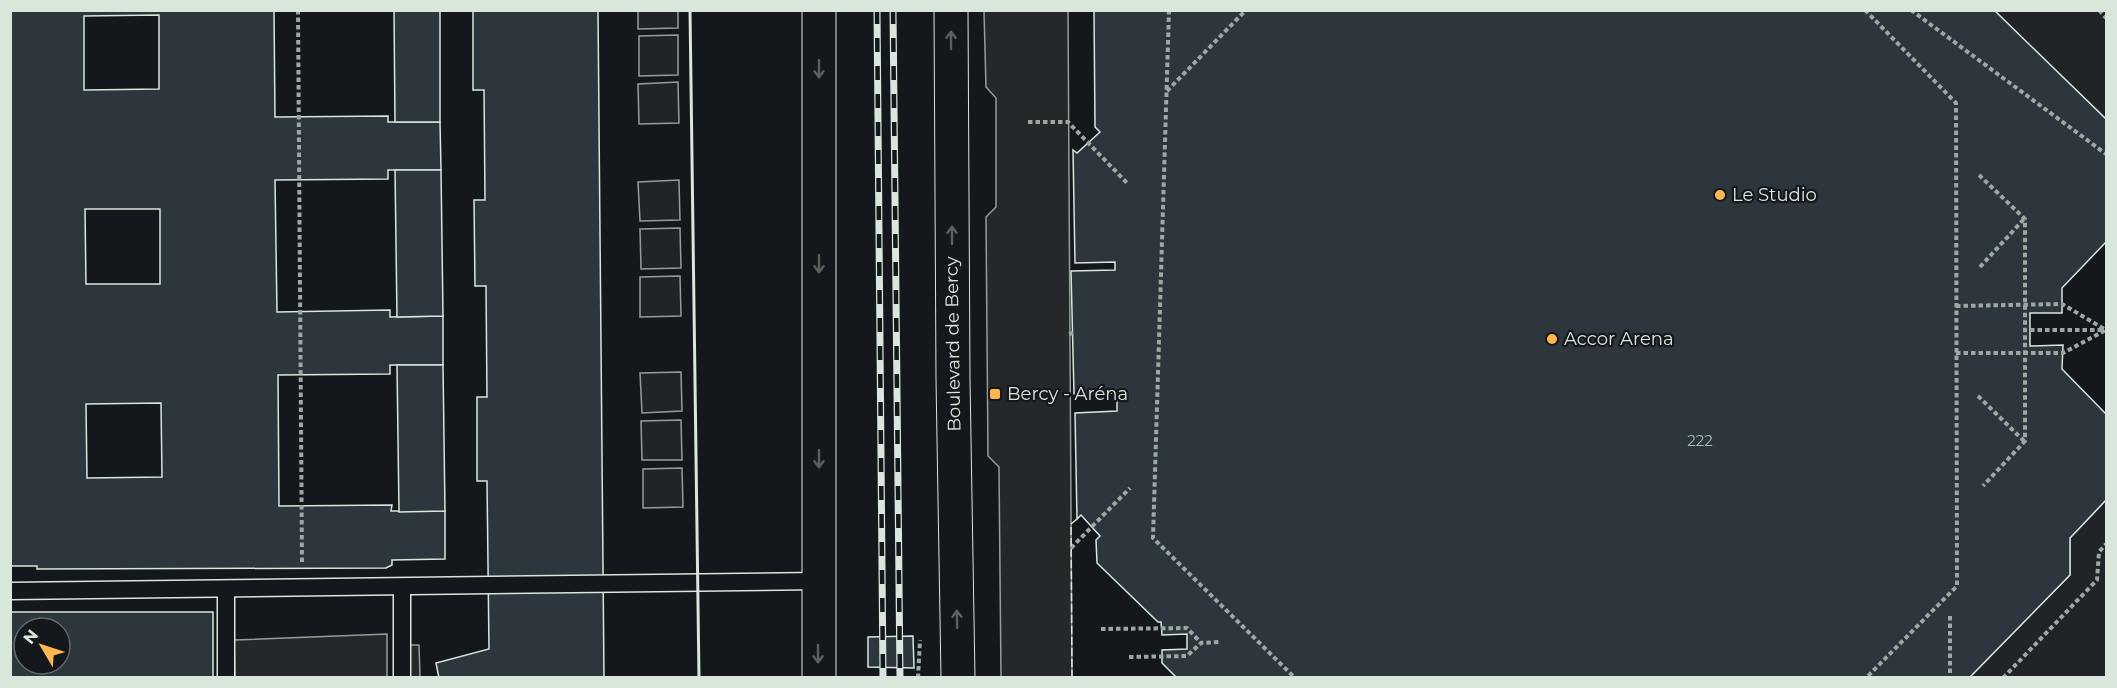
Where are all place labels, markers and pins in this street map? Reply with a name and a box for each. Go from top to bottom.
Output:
place label: Le Studio [1732,184,1817,206]
marker: Le Studio [1713,188,1727,202]
place label: Accor Arena [1564,328,1674,350]
marker: Accor Arena [1545,332,1559,346]
place label: Bercy - Aréna [1007,383,1128,405]
marker: Bercy - Aréna [988,387,1002,401]

